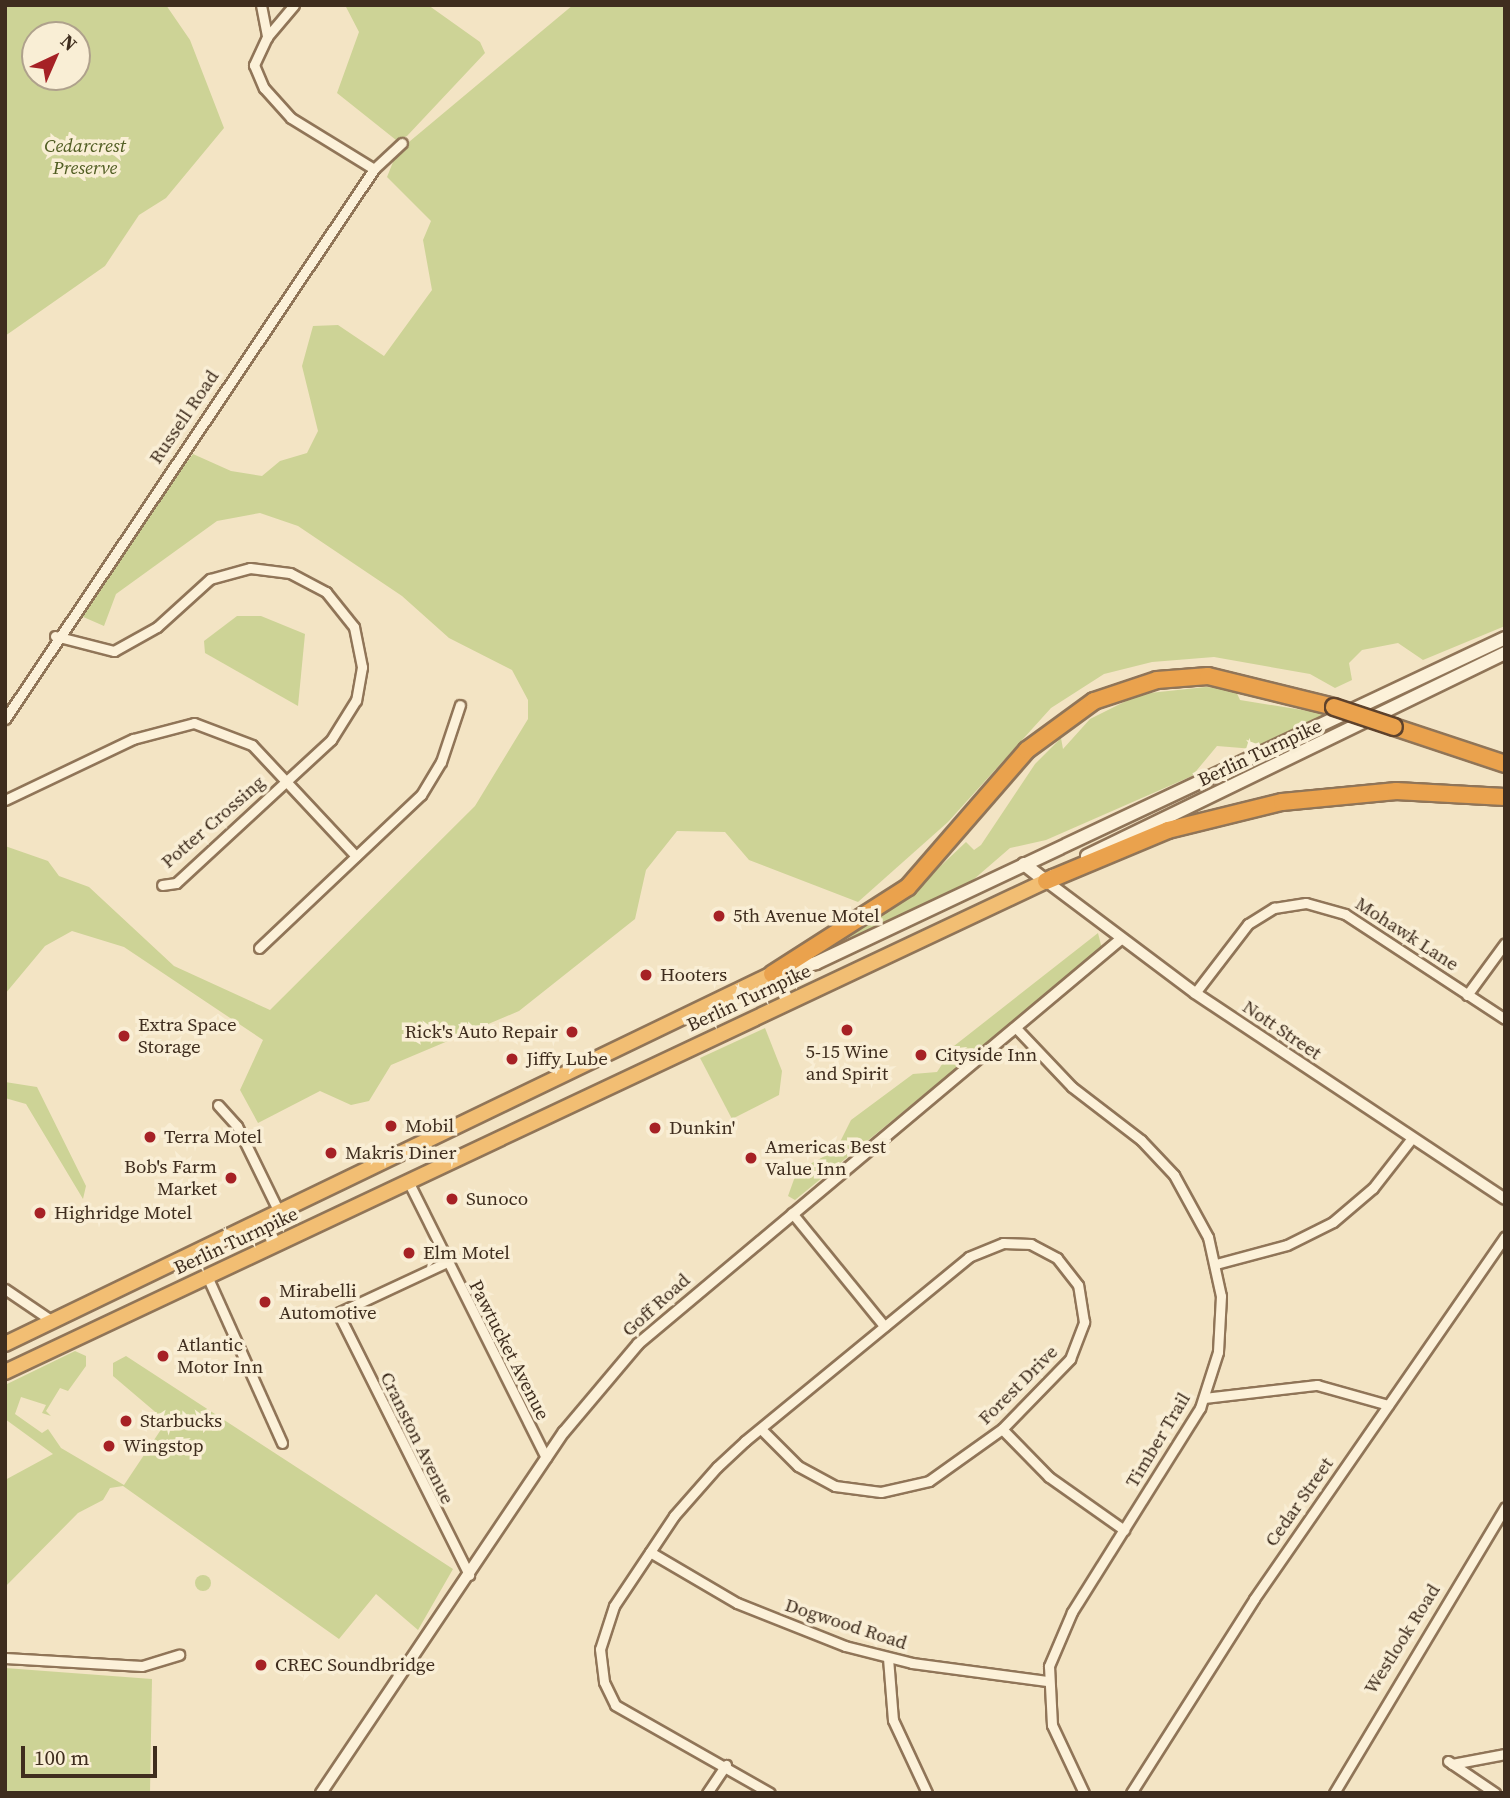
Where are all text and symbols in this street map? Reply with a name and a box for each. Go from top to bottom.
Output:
north arrow [21,21,91,91]
text: N [55,28,83,56]
park label: Cedarcrest Preserve [44,135,126,179]
street label: Russell Road [144,366,224,468]
street label: Berlin Turnpike [1194,714,1326,792]
street label: Potter Crossing [157,771,269,873]
street label: Mohawk Lane [1351,892,1463,976]
place label: 5th Avenue Motel [733,905,880,927]
marker: 5th Avenue Motel [711,908,727,924]
street label: Berlin Turnpike [683,959,815,1037]
place label: Hooters [660,964,727,986]
marker: Hooters [638,967,654,983]
street label: Nott Street [1238,995,1326,1065]
place label: Extra Space Storage [138,1014,237,1058]
place label: Rick's Auto Repair [404,1021,558,1043]
marker: 5-15 Wine and Spirit [839,1022,855,1038]
marker: Rick's Auto Repair [564,1024,580,1040]
marker: Extra Space Storage [116,1028,132,1044]
place label: 5-15 Wine and Spirit [805,1041,889,1085]
place label: Cityside Inn [935,1044,1037,1066]
marker: Cityside Inn [913,1047,929,1063]
place label: Jiffy Lube [526,1048,608,1070]
marker: Jiffy Lube [504,1051,520,1067]
place label: Mobil [405,1115,454,1137]
place label: Dunkin' [669,1117,735,1139]
marker: Mobil [383,1118,399,1134]
marker: Dunkin' [647,1120,663,1136]
place label: Terra Motel [164,1126,262,1148]
marker: Terra Motel [142,1129,158,1145]
place label: Americas Best Value Inn [765,1136,886,1180]
place label: Makris Diner [345,1142,457,1164]
marker: Makris Diner [323,1145,339,1161]
marker: Americas Best Value Inn [743,1150,759,1166]
place label: Bob's Farm Market [124,1156,217,1200]
marker: Bob's Farm Market [223,1170,239,1186]
place label: Sunoco [466,1188,528,1210]
marker: Sunoco [444,1191,460,1207]
place label: Highridge Motel [54,1202,192,1224]
street label: Berlin Turnpike [170,1202,302,1280]
marker: Highridge Motel [32,1205,48,1221]
place label: Elm Motel [423,1242,510,1264]
marker: Elm Motel [401,1245,417,1261]
street label: Goff Road [617,1269,695,1341]
street label: Pawtucket Avenue [464,1276,554,1424]
place label: Mirabelli Automotive [279,1280,377,1324]
marker: Mirabelli Automotive [257,1294,273,1310]
place label: Atlantic Motor Inn [177,1334,263,1378]
street label: Forest Drive [974,1341,1062,1429]
marker: Atlantic Motor Inn [155,1348,171,1364]
street label: Cranston Avenue [375,1368,459,1508]
street label: Timber Trail [1121,1388,1195,1492]
place label: Starbucks [140,1410,222,1432]
marker: Starbucks [118,1413,134,1429]
place label: Wingstop [123,1435,204,1457]
marker: Wingstop [101,1438,117,1454]
street label: Cedar Street [1260,1453,1338,1551]
street label: Westlook Road [1359,1580,1445,1698]
street label: Dogwood Road [782,1594,910,1654]
place label: CREC Soundbridge [275,1654,435,1676]
marker: CREC Soundbridge [253,1657,269,1673]
scale bar [24,1731,161,1775]
text: 100 m [34,1743,89,1772]

